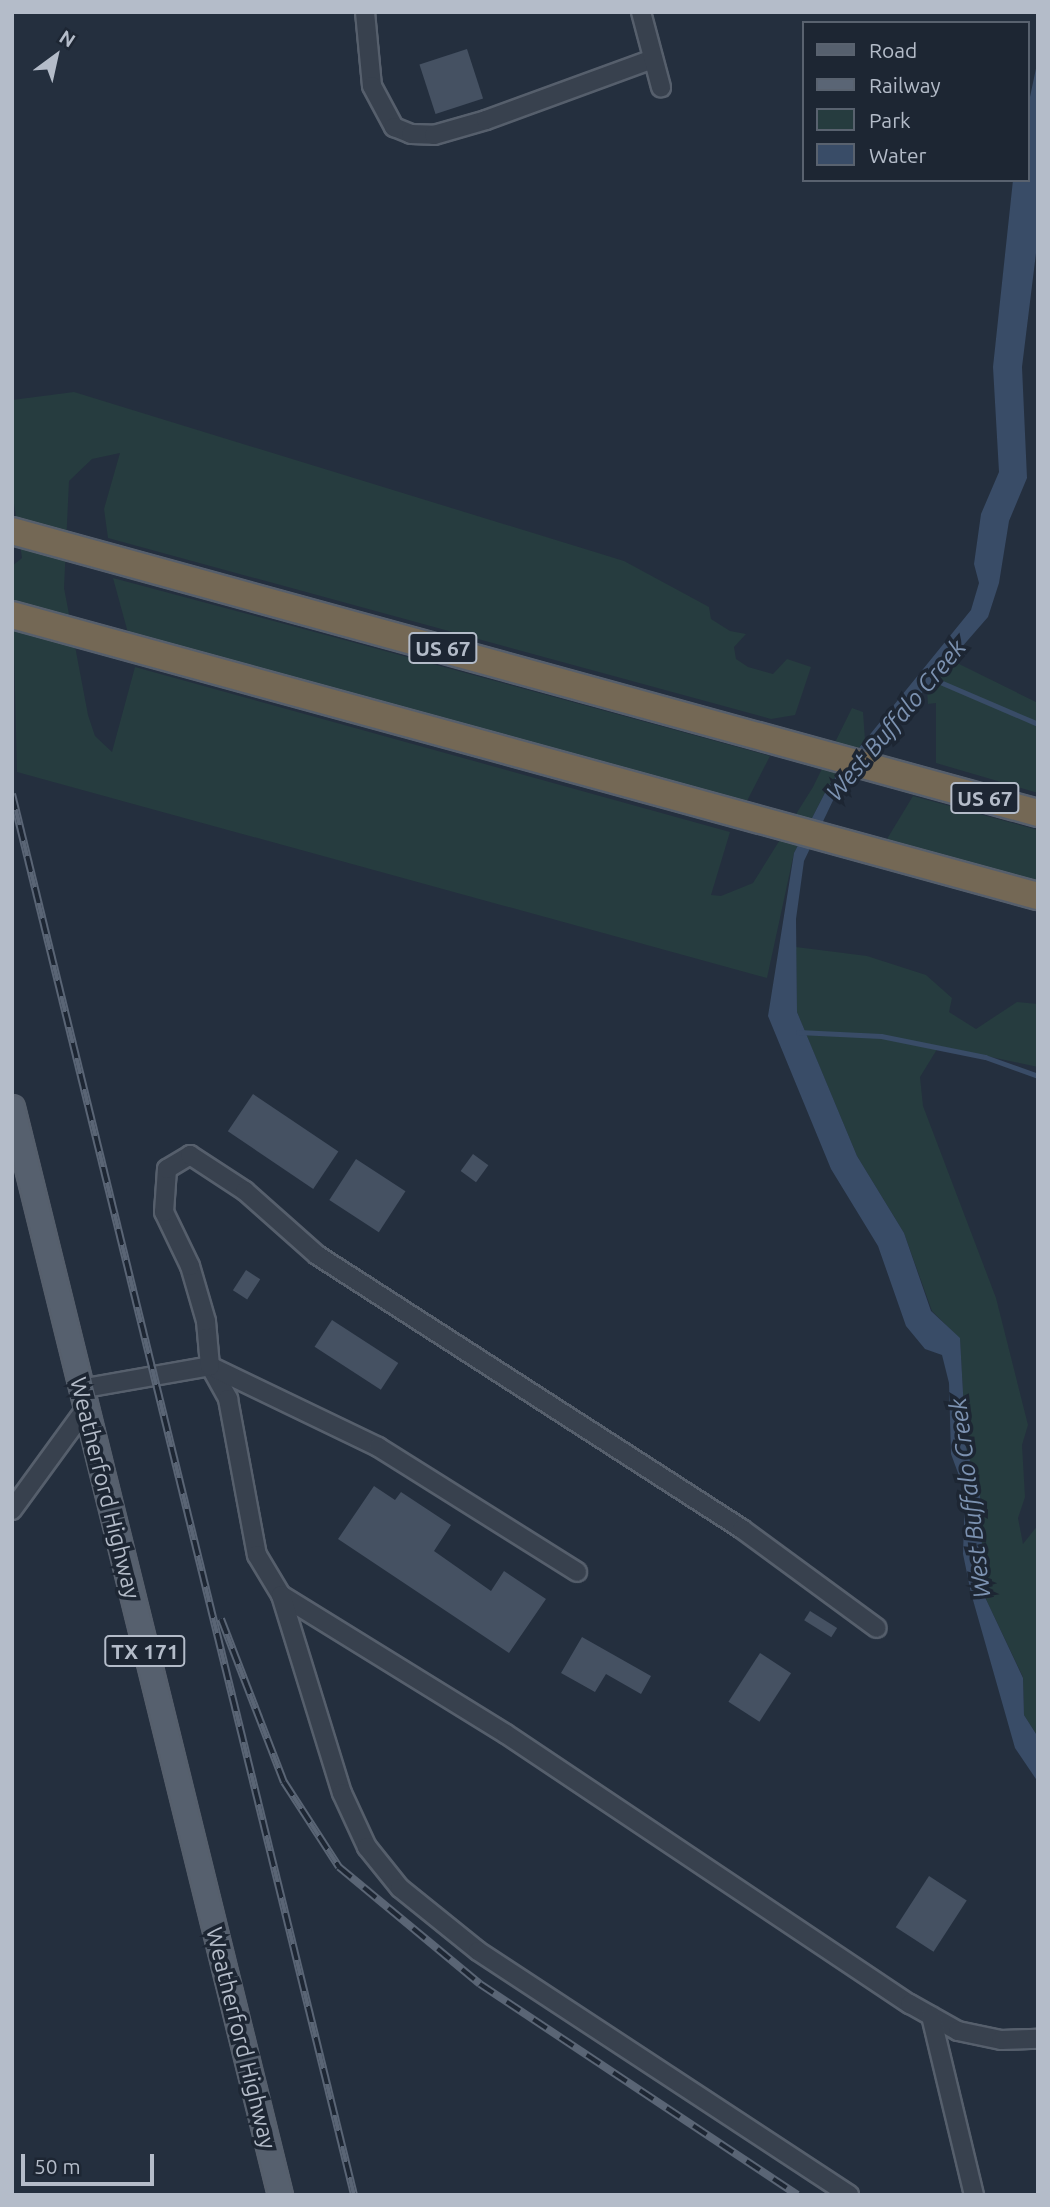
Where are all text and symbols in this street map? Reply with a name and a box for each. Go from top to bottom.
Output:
north arrow [21,21,91,91]
legend [802,21,1029,182]
text: N [55,25,79,51]
text: Road [869,38,917,62]
text: Railway [869,73,941,97]
text: Park [869,108,911,132]
text: Water [869,143,927,167]
road number: US 67 [408,630,478,666]
water label: West Buffalo Creek [820,634,972,806]
road number: US 67 [950,780,1020,816]
street label: Weatherford Highway [64,1374,146,1602]
water label: West Buffalo Creek [943,1396,997,1600]
road number: TX 171 [103,1634,187,1668]
street label: Weatherford Highway [200,1924,282,2152]
scale bar [24,2140,158,2184]
text: 50 m [34,2154,81,2178]

